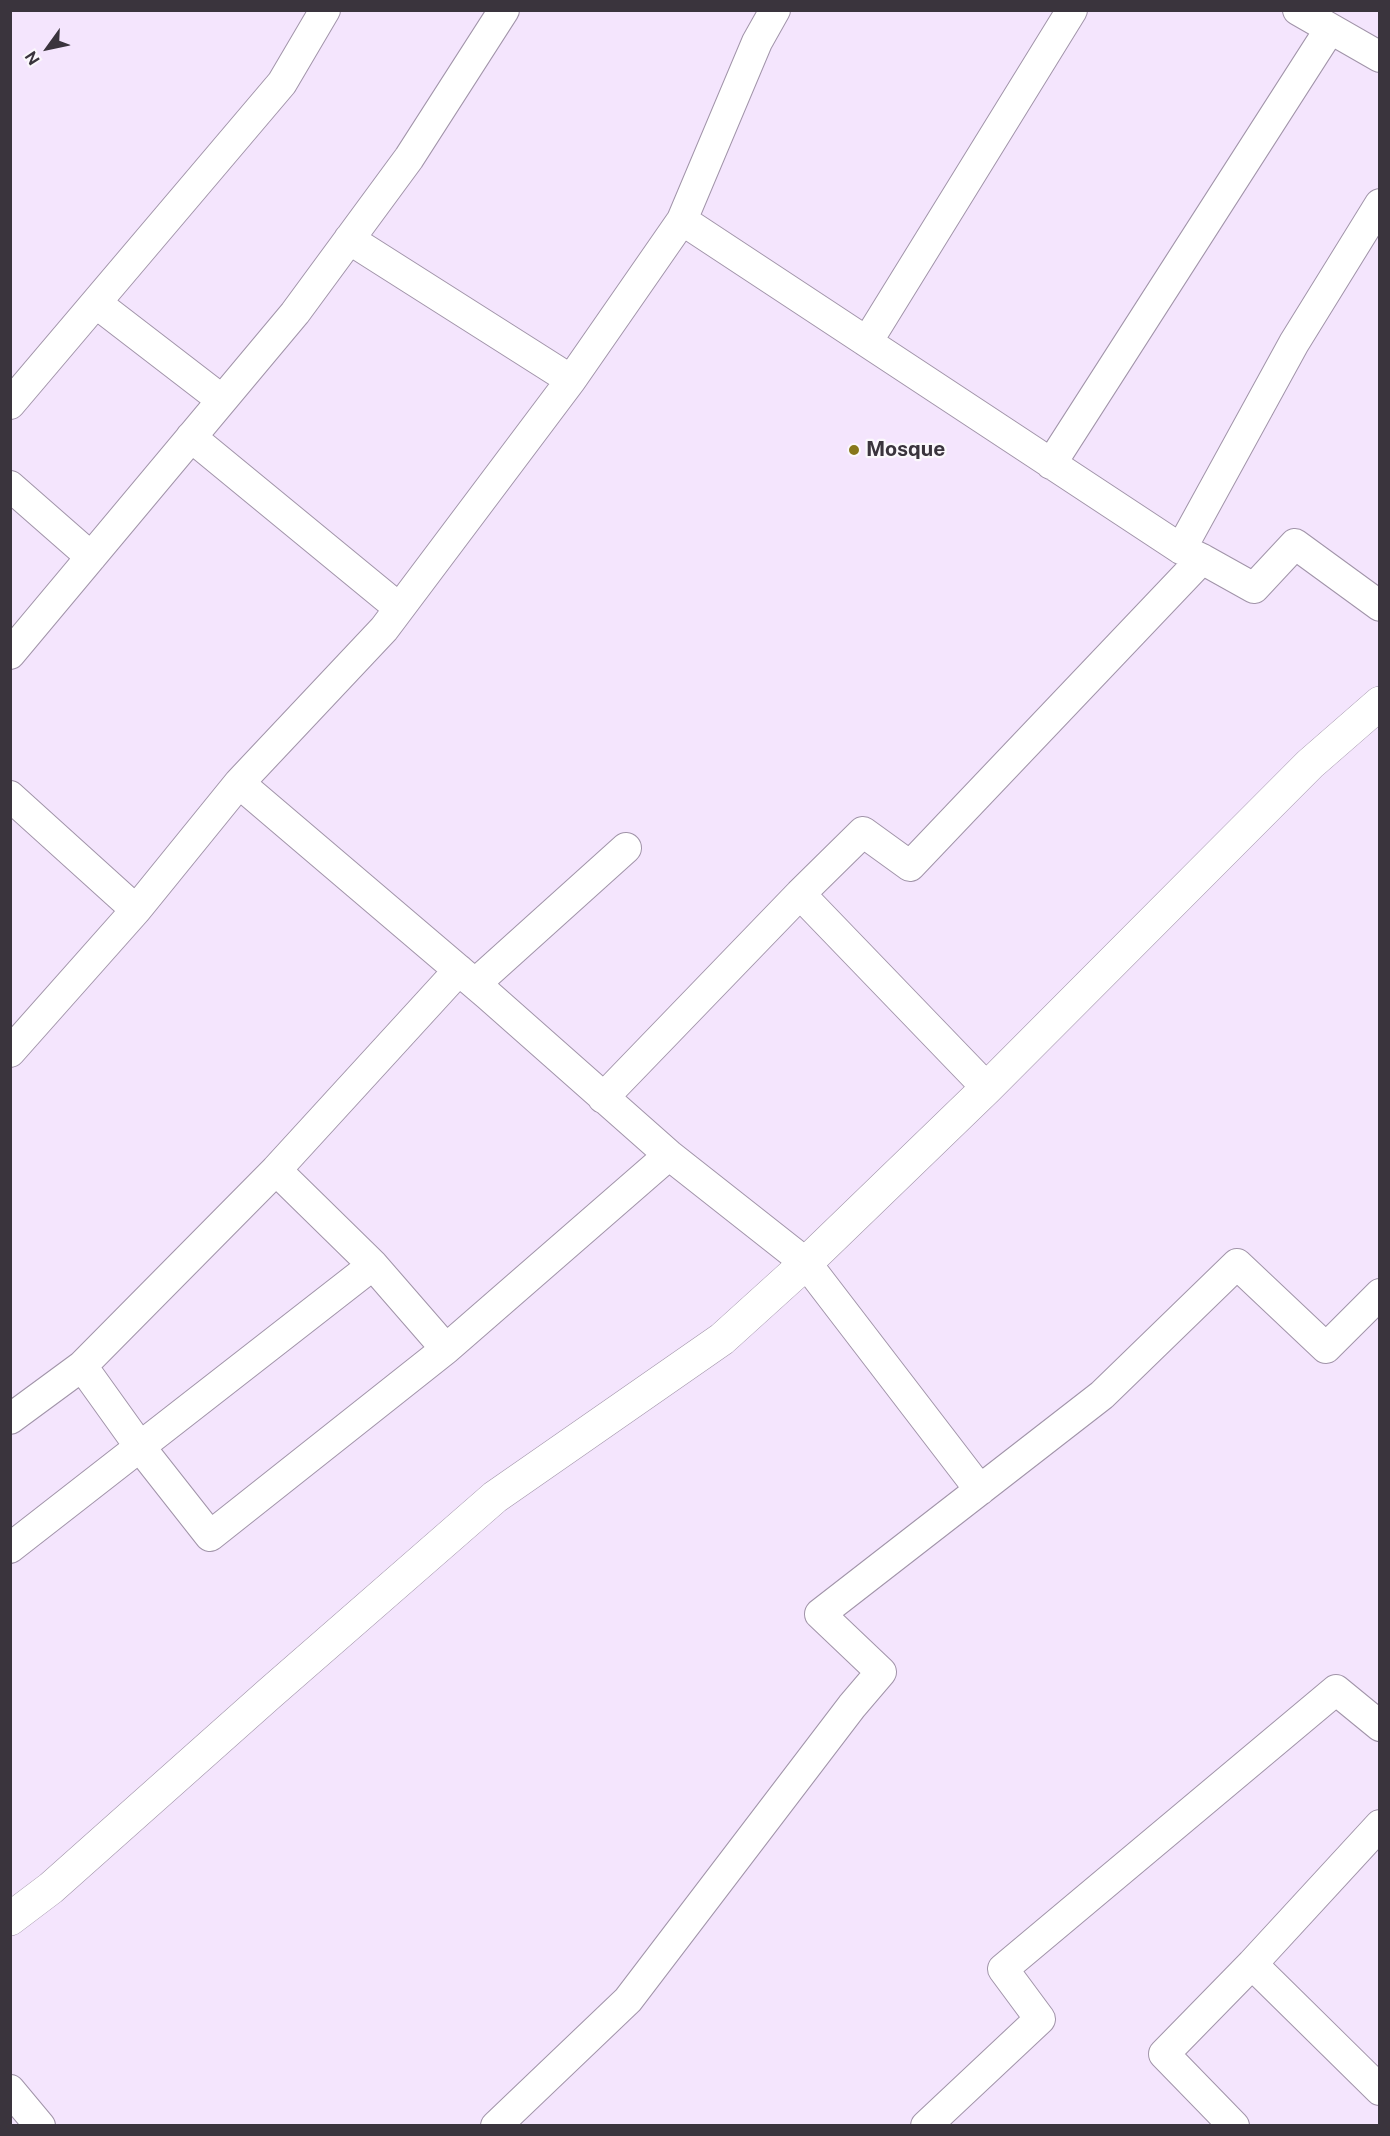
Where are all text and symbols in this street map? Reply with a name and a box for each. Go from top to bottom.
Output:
north arrow [18,18,78,78]
text: N [21,48,44,69]
place label: Mosque [866,437,945,463]
marker: Mosque [847,443,861,457]

